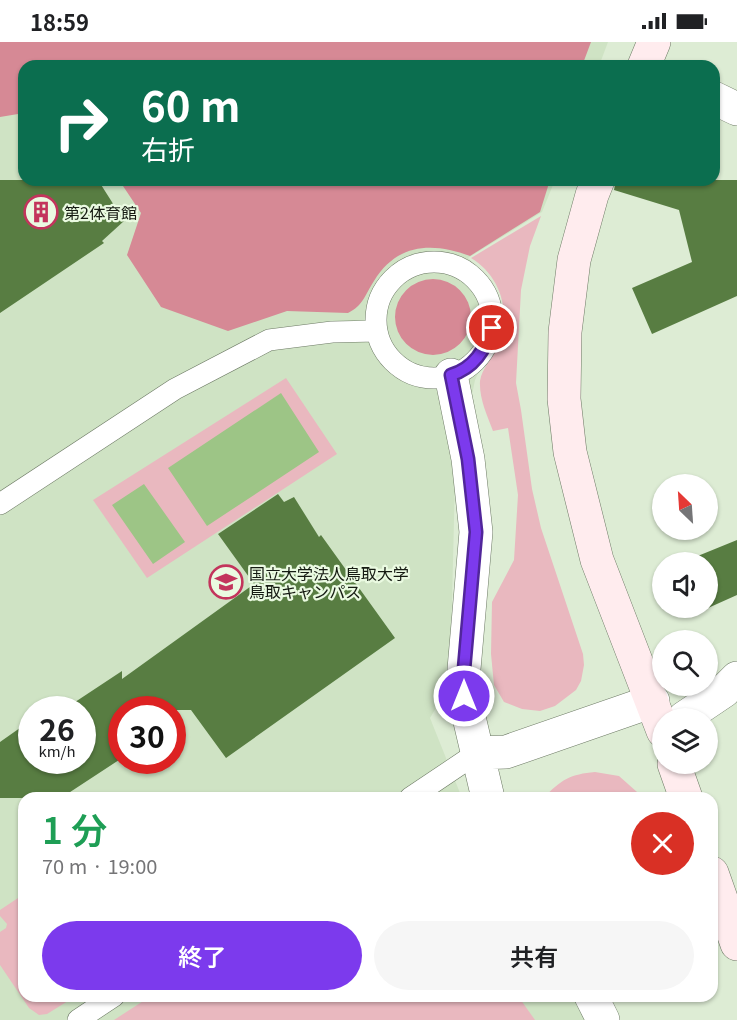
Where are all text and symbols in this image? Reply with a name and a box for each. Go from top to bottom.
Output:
text: 18:59 [30,5,89,37]
text: 60 m [141,73,241,134]
icon: right [42,84,120,162]
text: 右折 [141,129,195,168]
building icon: 第2体育館 [23,194,59,230]
place label: 第2体育館 [64,200,137,224]
pin [466,302,517,353]
icon: arrive [475,311,508,344]
north arrow [652,474,718,540]
map controls [652,474,718,774]
button: sound [652,552,718,618]
place label: 国立大学法人鳥取大学 鳥取キャンパス [249,561,409,603]
school or university icon: 国立大学法人鳥取大学 鳥取キャンパス [208,564,244,600]
button: search [652,630,718,696]
position arrow [432,664,496,728]
speed limit sign: 30 [108,696,186,774]
text: 26 [39,706,75,750]
button: layers [652,708,718,774]
text: km/h [38,740,76,761]
text: 1 分 [42,802,107,854]
button: close [631,812,694,875]
text: 70 m · 19:00 [42,851,157,880]
button: 終了 [42,921,362,990]
button: 共有 [374,921,694,990]

